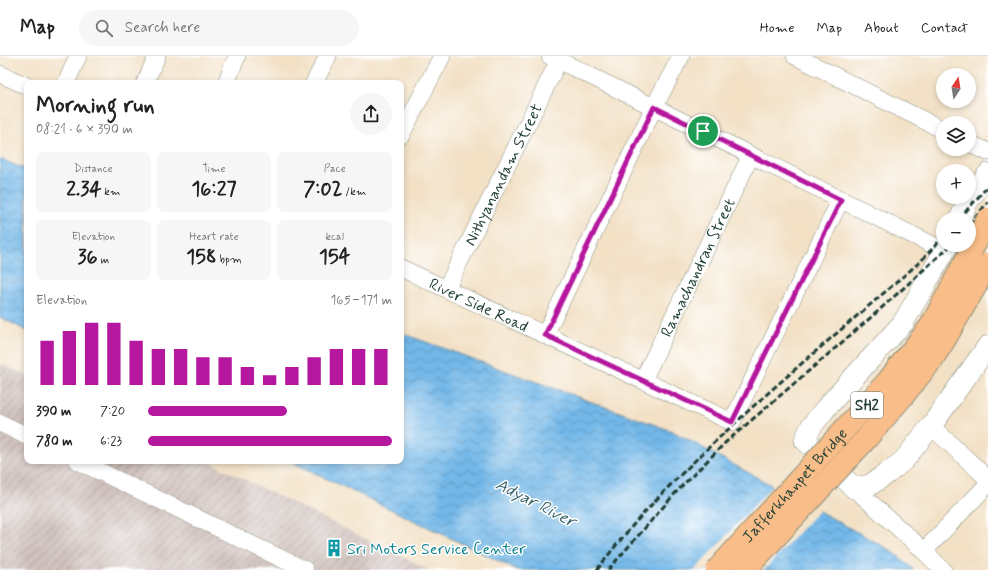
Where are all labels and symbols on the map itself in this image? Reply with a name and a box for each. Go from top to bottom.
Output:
north arrow [936,68,976,108]
street label: Nithyanandam Street [460,100,548,249]
pin [686,114,720,148]
street label: Ramachandran Street [656,195,741,341]
street label: River Side Road [425,274,531,338]
road number: SH2 [851,392,883,418]
street label: Jafferkhanpet Bridge [738,424,853,548]
water label: Adyar River [492,473,582,534]
building icon: Sri Motors Service Center [324,538,344,558]
place label: Sri Motors Service Center [347,539,526,560]

